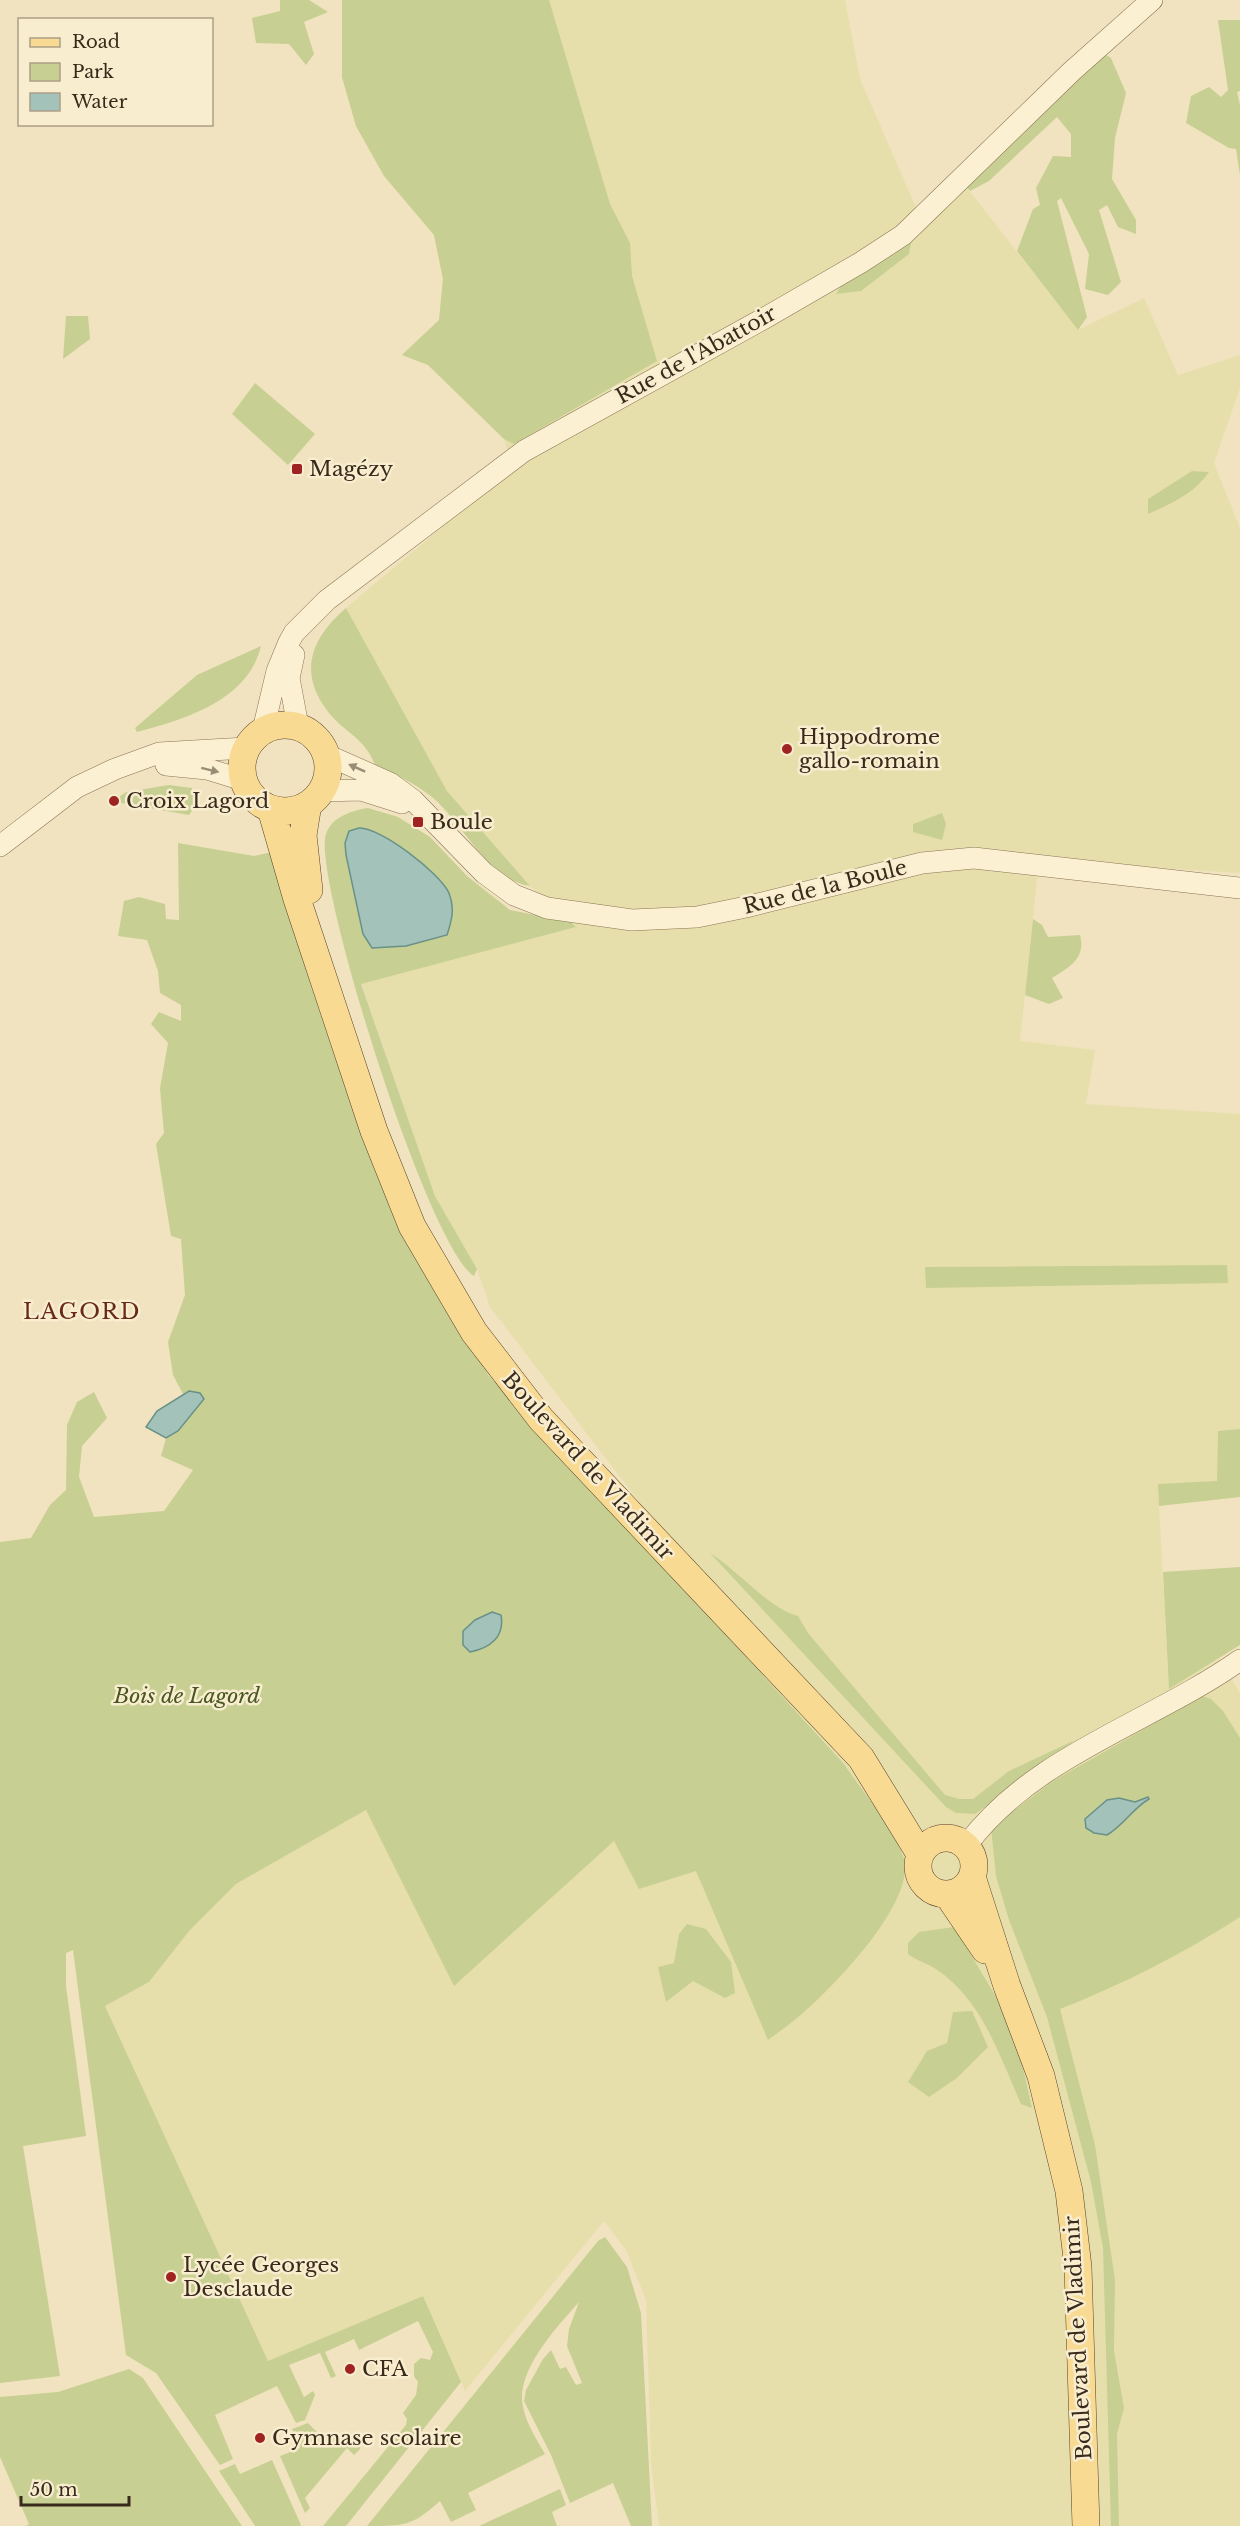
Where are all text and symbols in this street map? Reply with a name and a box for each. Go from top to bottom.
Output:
legend [18,18,213,126]
text: Road [72,31,120,53]
text: Park [72,61,114,83]
text: Water [71,91,128,113]
street label: Rue de l'Abattoir [611,300,781,410]
place label: Magézy [309,456,394,482]
marker: Magézy [290,462,304,476]
place label: Hippodrome gallo-romain [799,724,940,774]
marker: Hippodrome gallo-romain [780,742,794,756]
one-way arrow [349,764,366,773]
one-way arrow [201,766,220,776]
place label: Croix Lagord [126,788,269,814]
marker: Croix Lagord [107,794,121,808]
place label: Boule [430,809,493,835]
marker: Boule [411,815,425,829]
street label: Rue de la Boule [740,854,910,920]
district label: LAGORD [23,1298,141,1325]
street label: Boulevard de Vladimir [497,1366,679,1566]
park label: Bois de Lagord [113,1683,261,1709]
street label: Boulevard de Vladimir [1059,2215,1097,2461]
place label: Lycée Georges Desclaude [183,2252,339,2302]
marker: Lycée Georges Desclaude [164,2270,178,2284]
place label: CFA [362,2356,409,2382]
marker: CFA [343,2362,357,2376]
place label: Gymnase scolaire [272,2425,462,2451]
marker: Gymnase scolaire [253,2431,267,2445]
scale bar [21,2469,129,2507]
text: 50 m [30,2479,78,2501]

